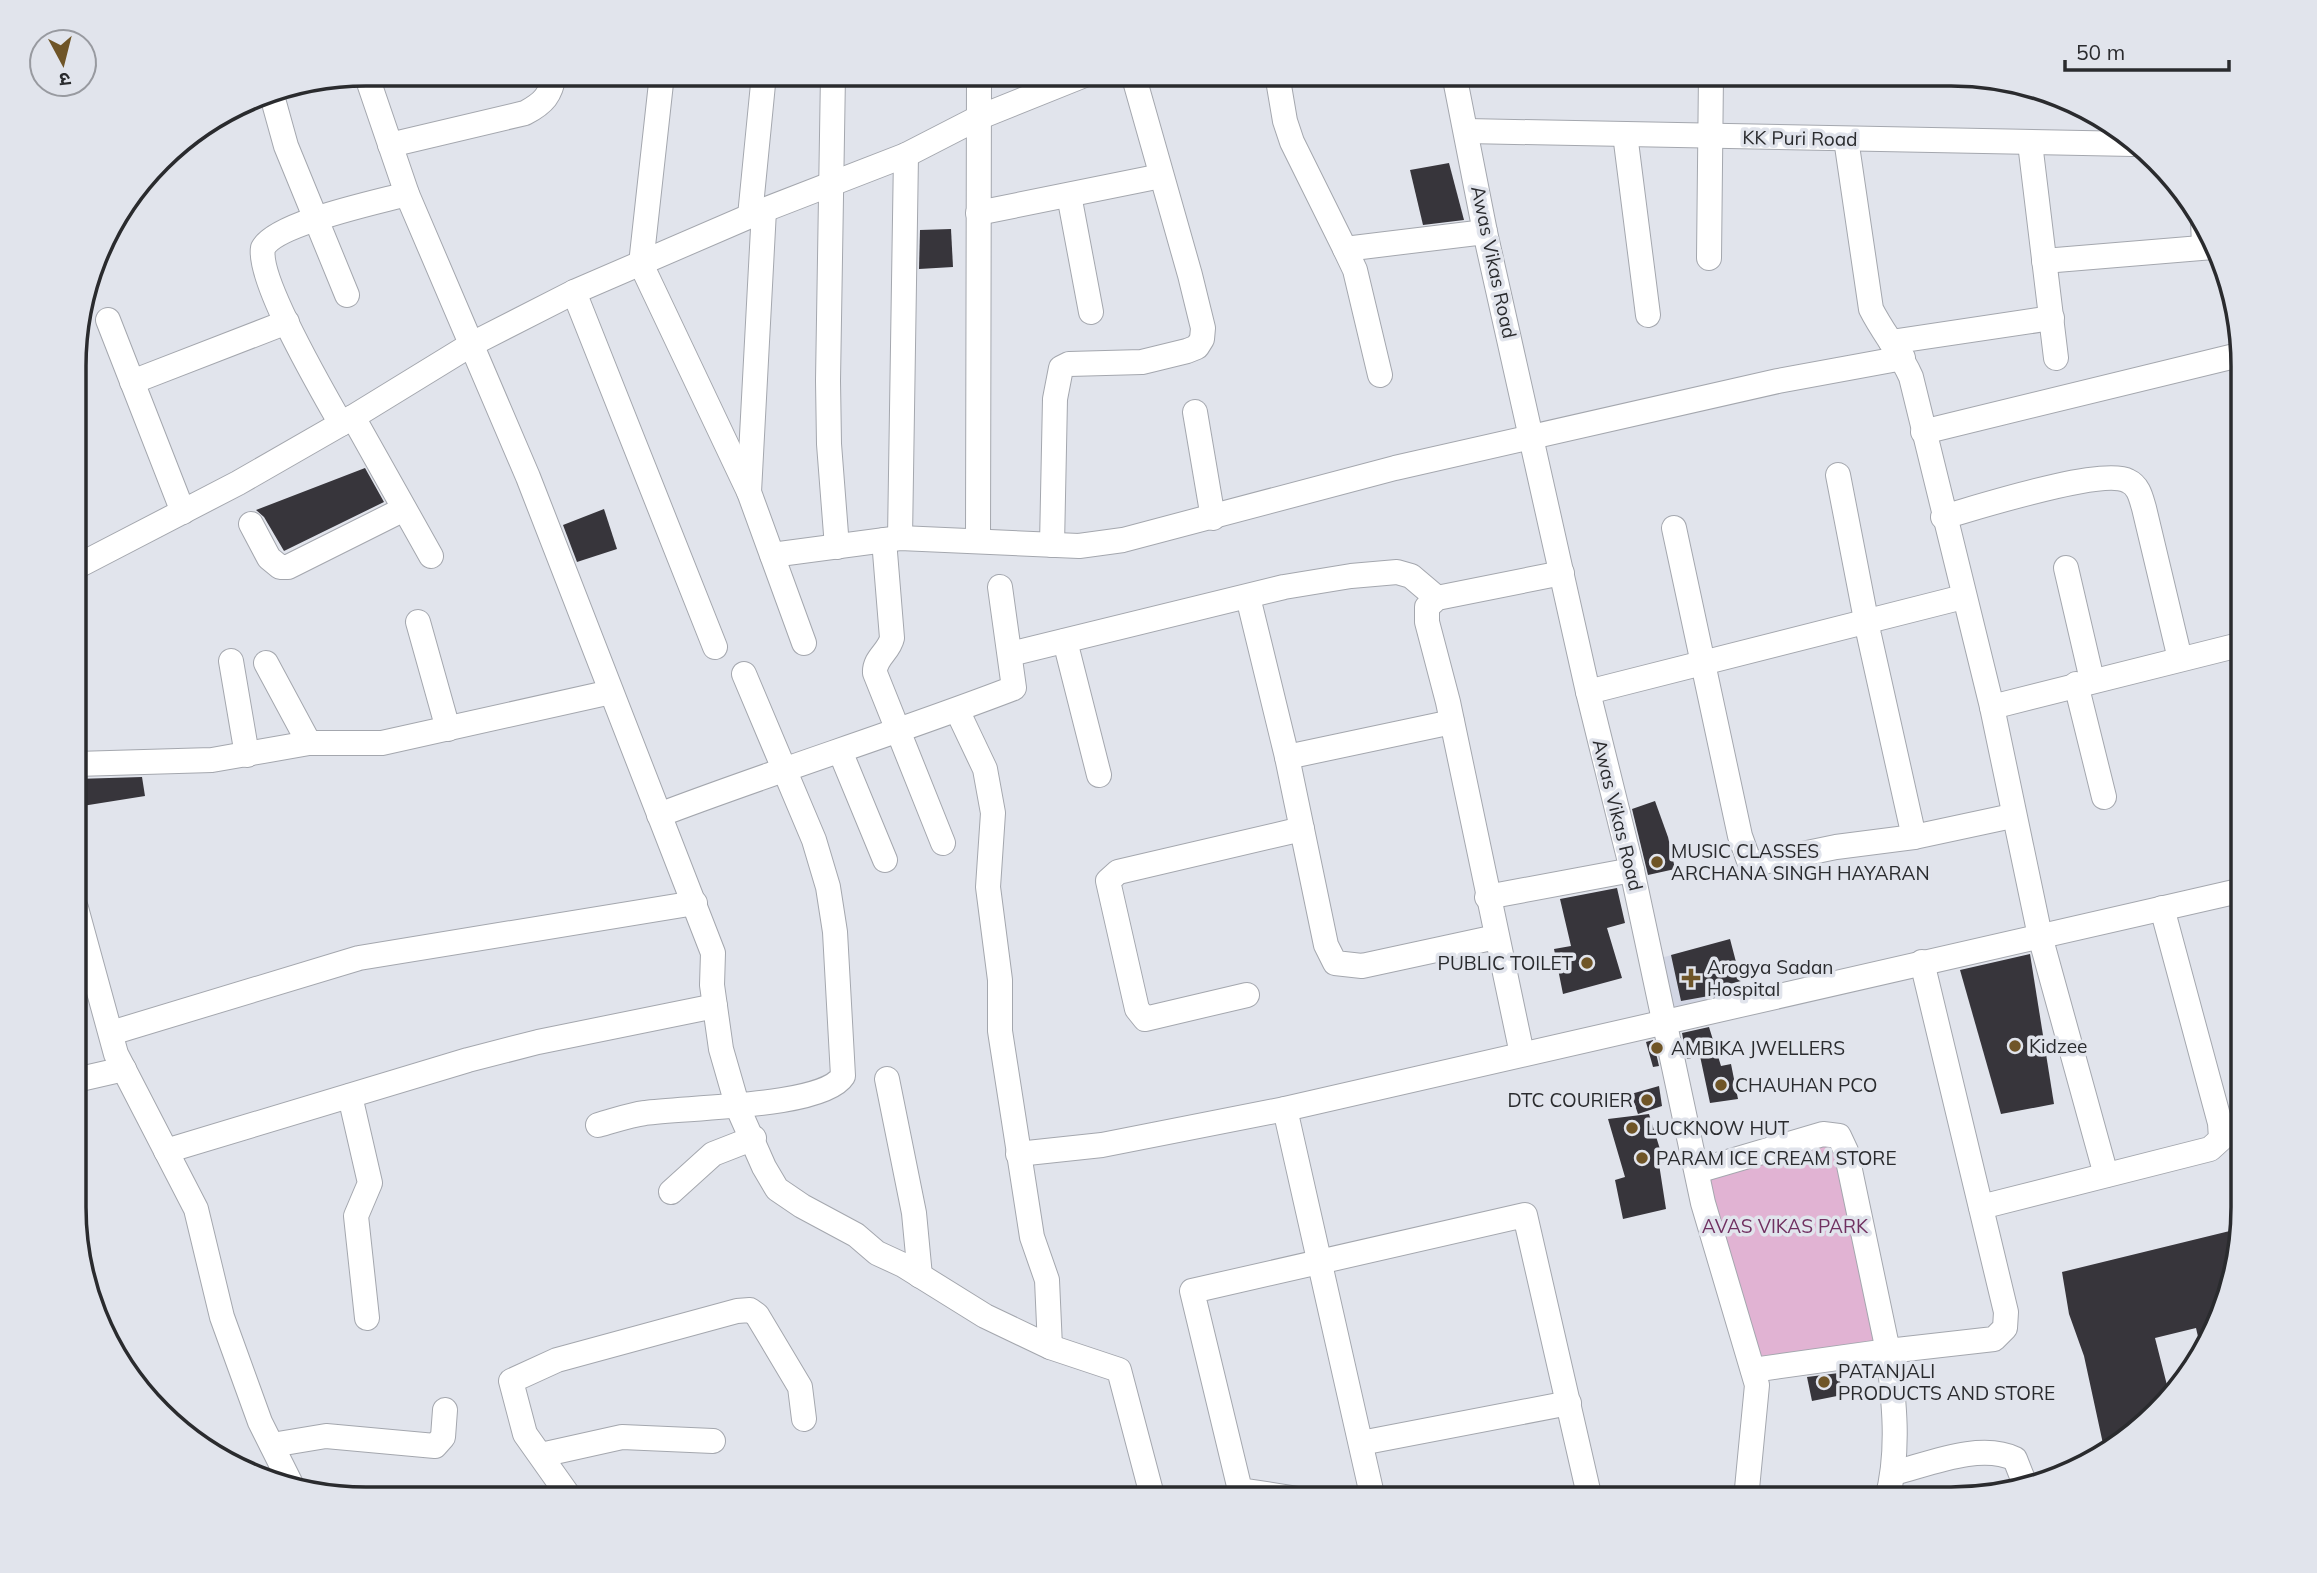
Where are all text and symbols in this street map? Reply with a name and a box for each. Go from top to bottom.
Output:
north arrow [28,28,98,98]
scale bar [2065,28,2230,72]
text: 50 m [2076,39,2125,65]
text: उ [57,67,72,93]
street label: KK Puri Road [1742,125,1858,151]
street label: Awas Vikas Road [1466,183,1522,341]
street label: Awas Vikas Road [1588,737,1648,893]
place label: MUSIC CLASSES ARCHANA SINGH HAYARAN [1671,839,1930,885]
marker: MUSIC CLASSES ARCHANA SINGH HAYARAN [1649,854,1665,870]
place label: PUBLIC TOILET [1438,951,1574,975]
marker: PUBLIC TOILET [1579,955,1595,971]
place label: Arogya Sadan Hospital [1707,955,1833,1001]
marker: Arogya Sadan Hospital [1681,968,1701,988]
place label: Kidzee [2029,1034,2087,1058]
place label: AMBIKA JWELLERS [1671,1036,1845,1060]
marker: Kidzee [2007,1038,2023,1054]
marker: AMBIKA JWELLERS [1649,1040,1665,1056]
place label: CHAUHAN PCO [1735,1073,1877,1097]
marker: CHAUHAN PCO [1713,1077,1729,1093]
place label: DTC COURIER [1508,1088,1633,1112]
marker: DTC COURIER [1639,1092,1655,1108]
place label: LUCKNOW HUT [1646,1116,1790,1140]
marker: LUCKNOW HUT [1624,1120,1640,1136]
place label: PARAM ICE CREAM STORE [1656,1146,1897,1170]
marker: PARAM ICE CREAM STORE [1634,1150,1650,1166]
park label: AVAS VIKAS PARK [1702,1214,1869,1238]
place label: PATANJALI PRODUCTS AND STORE [1838,1359,2055,1405]
marker: PATANJALI PRODUCTS AND STORE [1816,1374,1832,1390]

